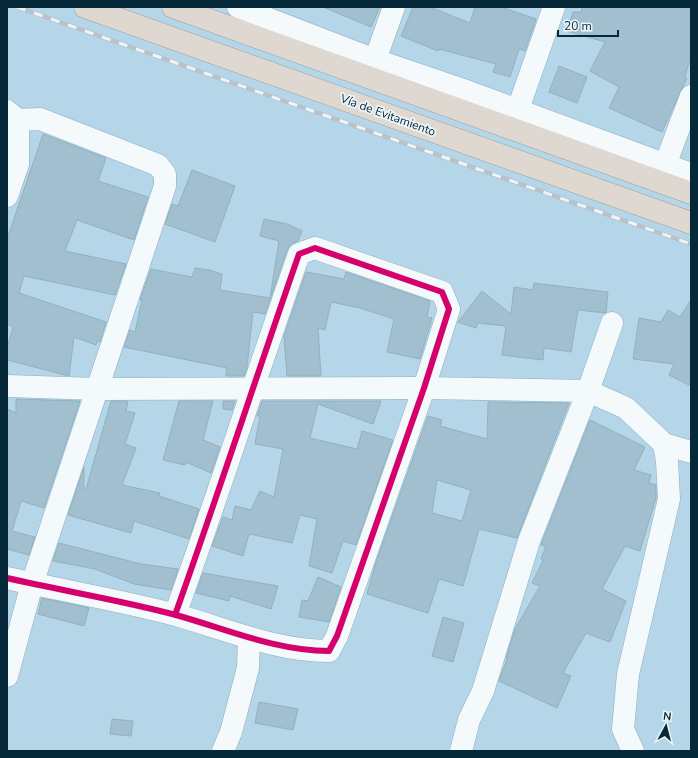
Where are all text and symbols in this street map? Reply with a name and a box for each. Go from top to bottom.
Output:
scale bar [558,12,618,38]
text: 20 m [564,18,592,34]
street label: Vía de Evitamiento [337,90,438,140]
north arrow [646,706,686,746]
text: N [662,709,672,725]

